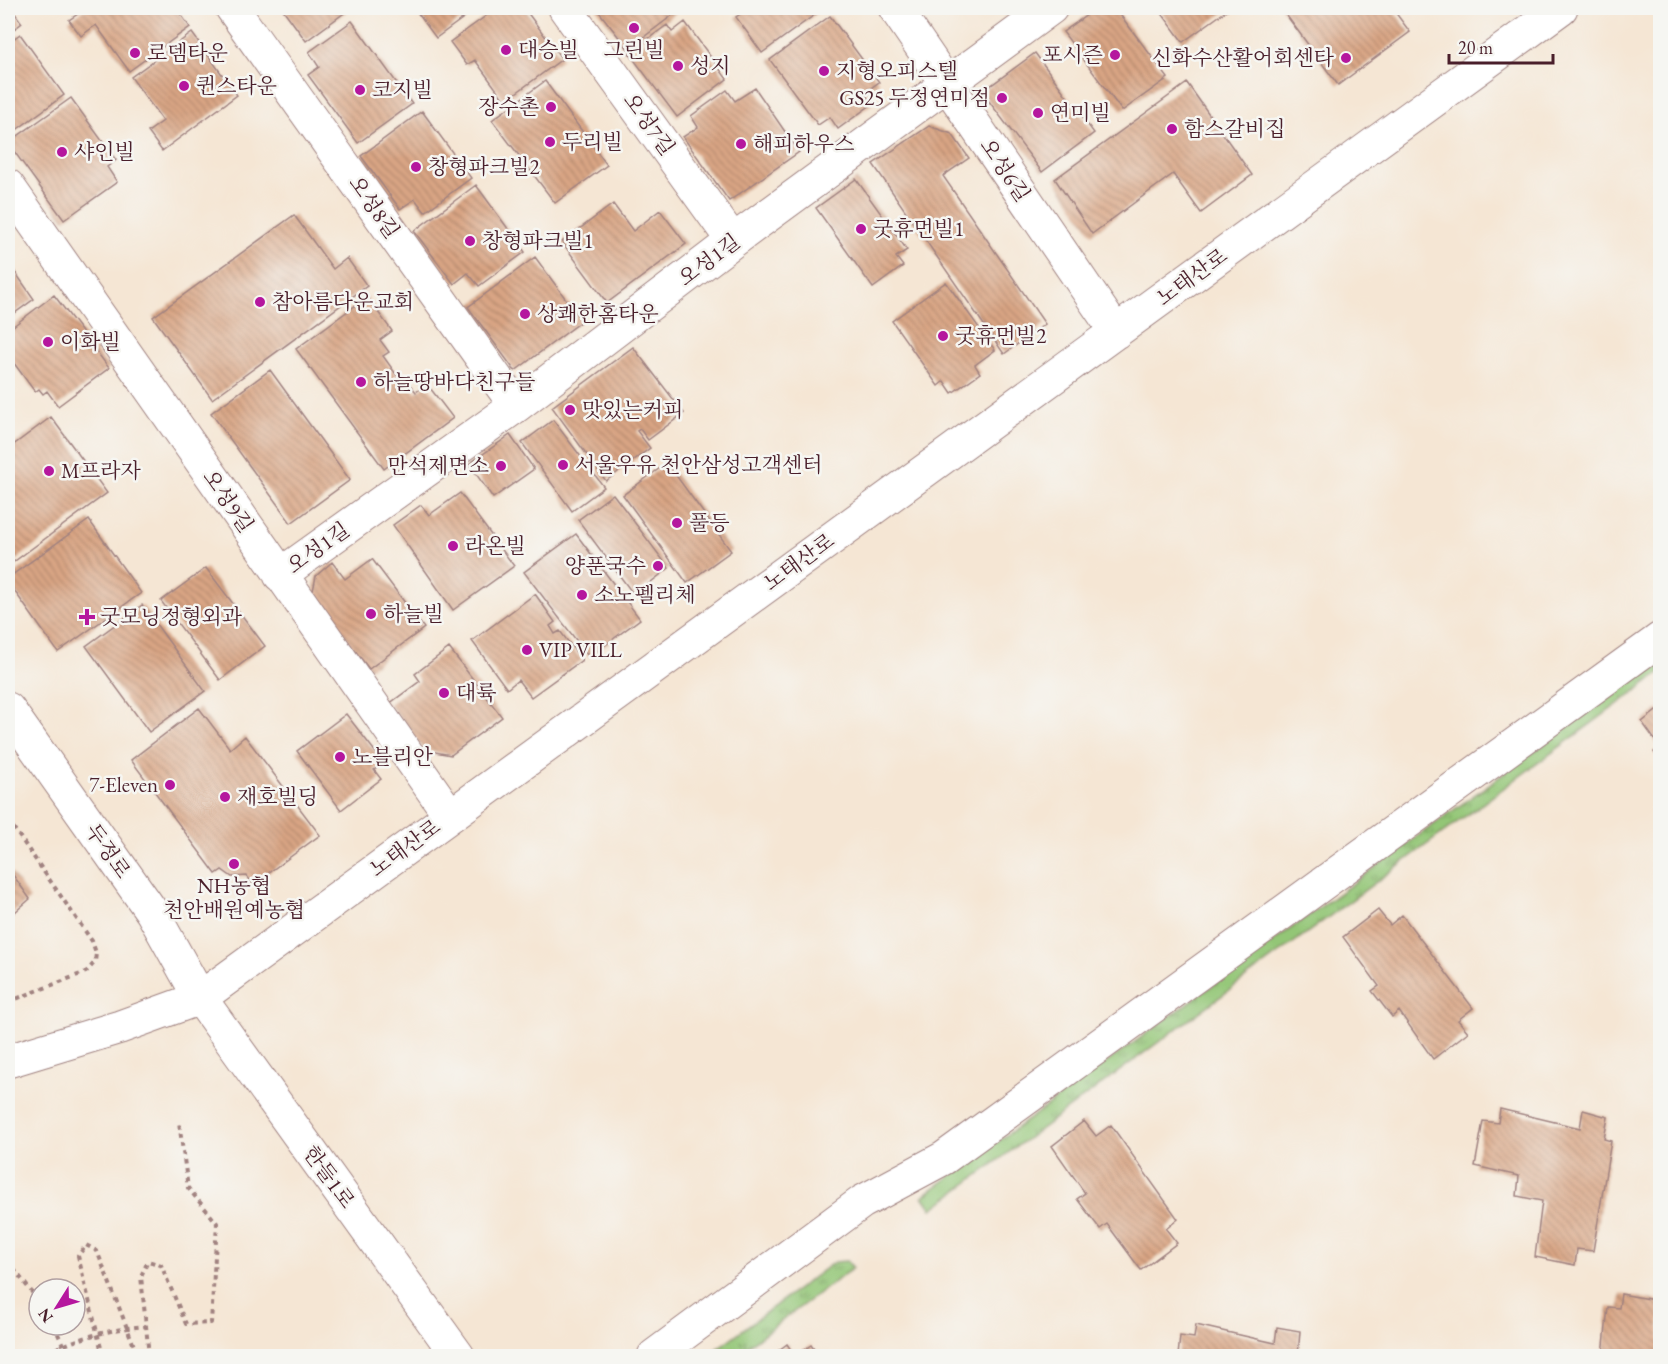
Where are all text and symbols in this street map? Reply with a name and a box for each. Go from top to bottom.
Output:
marker: 그린빌 [627,21,641,35]
scale bar [1449,27,1552,65]
place label: 대승빌 [518,36,579,63]
place label: 그린빌 [604,36,664,63]
text: 20 m [1458,36,1493,59]
place label: 로뎀타운 [147,39,228,66]
place label: 포시즌 [1042,41,1103,68]
marker: 대승빌 [499,43,513,57]
place label: 신화수산활어회센타 [1151,44,1335,71]
marker: 로뎀타운 [128,46,142,60]
marker: 포시즌 [1108,48,1122,62]
marker: 신화수산활어회센타 [1339,51,1353,65]
place label: 성지 [690,52,731,79]
place label: 지형오피스텔 [836,57,958,84]
marker: 성지 [671,59,685,73]
marker: 지형오피스텔 [817,64,831,78]
place label: 퀸스타운 [196,72,277,99]
place label: 코지빌 [372,76,433,103]
marker: 퀸스타운 [177,79,191,93]
marker: 코지빌 [353,83,367,97]
place label: GS25 두정연미점 [839,84,990,111]
street label: 오성7길 [618,87,681,160]
marker: GS25 두정연미점 [995,91,1009,105]
place label: 장수촌 [478,93,539,120]
place label: 연미빌 [1050,99,1111,126]
marker: 장수촌 [544,100,558,114]
marker: 연미빌 [1031,106,1045,120]
place label: 함스갈비집 [1184,115,1285,142]
marker: 함스갈비집 [1165,122,1179,136]
place label: 두리빌 [562,128,623,155]
place label: 해피하우스 [753,130,854,157]
street label: 오성6길 [974,133,1036,207]
marker: 두리빌 [543,135,557,149]
marker: 해피하우스 [734,137,748,151]
place label: 샤인빌 [74,138,135,165]
marker: 샤인빌 [55,145,69,159]
place label: 창형파크빌2 [428,153,540,180]
marker: 창형파크빌2 [409,160,423,174]
street label: 오성8길 [343,170,406,244]
place label: 굿휴먼빌1 [873,215,964,242]
marker: 굿휴먼빌1 [854,222,868,236]
place label: 창형파크빌1 [482,227,594,254]
street label: 오성1길 [672,227,745,292]
marker: 창형파크빌1 [463,234,477,248]
street label: 노태산로 [1151,242,1232,311]
place label: 참아름다운교회 [272,288,414,315]
marker: 참아름다운교회 [253,295,267,309]
place label: 상쾌한홈타운 [537,300,659,327]
marker: 상쾌한홈타운 [518,307,532,321]
place label: 굿휴먼빌2 [955,322,1046,349]
place label: 이화빌 [60,328,121,355]
marker: 굿휴먼빌2 [936,329,950,343]
marker: 이화빌 [41,335,55,349]
place label: 하늘땅바다친구들 [373,368,535,395]
marker: 하늘땅바다친구들 [354,375,368,389]
place label: 맛있는커피 [582,396,683,423]
marker: 맛있는커피 [563,403,577,417]
place label: 서울우유 천안삼성고객센터 [575,451,823,478]
place label: 만석제면소 [388,452,489,479]
place label: M프라자 [61,457,141,484]
marker: 서울우유 천안삼성고객센터 [556,458,570,472]
marker: 만석제면소 [494,459,508,473]
marker: M프라자 [42,464,56,478]
street label: 오성9길 [197,464,260,538]
place label: 풀등 [689,509,730,536]
street label: 오성1길 [281,516,354,579]
marker: 풀등 [670,516,684,530]
street label: 노태산로 [758,527,839,596]
place label: 라온빌 [465,532,526,559]
marker: 라온빌 [446,539,460,553]
place label: 양푼국수 [565,552,646,579]
marker: 양푼국수 [651,559,665,573]
place label: 소노펠리체 [594,581,695,608]
marker: 소노펠리체 [575,588,589,602]
place label: 하늘빌 [383,600,444,627]
place label: 굿모닝정형외과 [100,603,243,630]
marker: 하늘빌 [364,607,378,621]
marker: 굿모닝정형외과 [78,608,96,626]
place label: VIP VILL [539,636,623,663]
marker: VIP VILL [520,643,534,657]
place label: 대륙 [456,679,497,706]
marker: 대륙 [437,686,451,700]
place label: 노블리안 [352,743,434,770]
marker: 노블리안 [333,750,347,764]
place label: 7-Eleven [89,771,158,798]
marker: 7-Eleven [163,778,177,792]
place label: 재호빌딩 [237,783,318,810]
marker: 재호빌딩 [218,790,232,804]
street label: 노태산로 [364,813,445,882]
street label: 두정로 [80,818,137,883]
marker: NH농협 천안배원예농협 [227,857,241,871]
place label: NH농협 천안배원예농협 [163,872,305,923]
street label: 한들1로 [298,1140,361,1213]
north arrow [27,1277,87,1337]
text: N [33,1304,58,1327]

